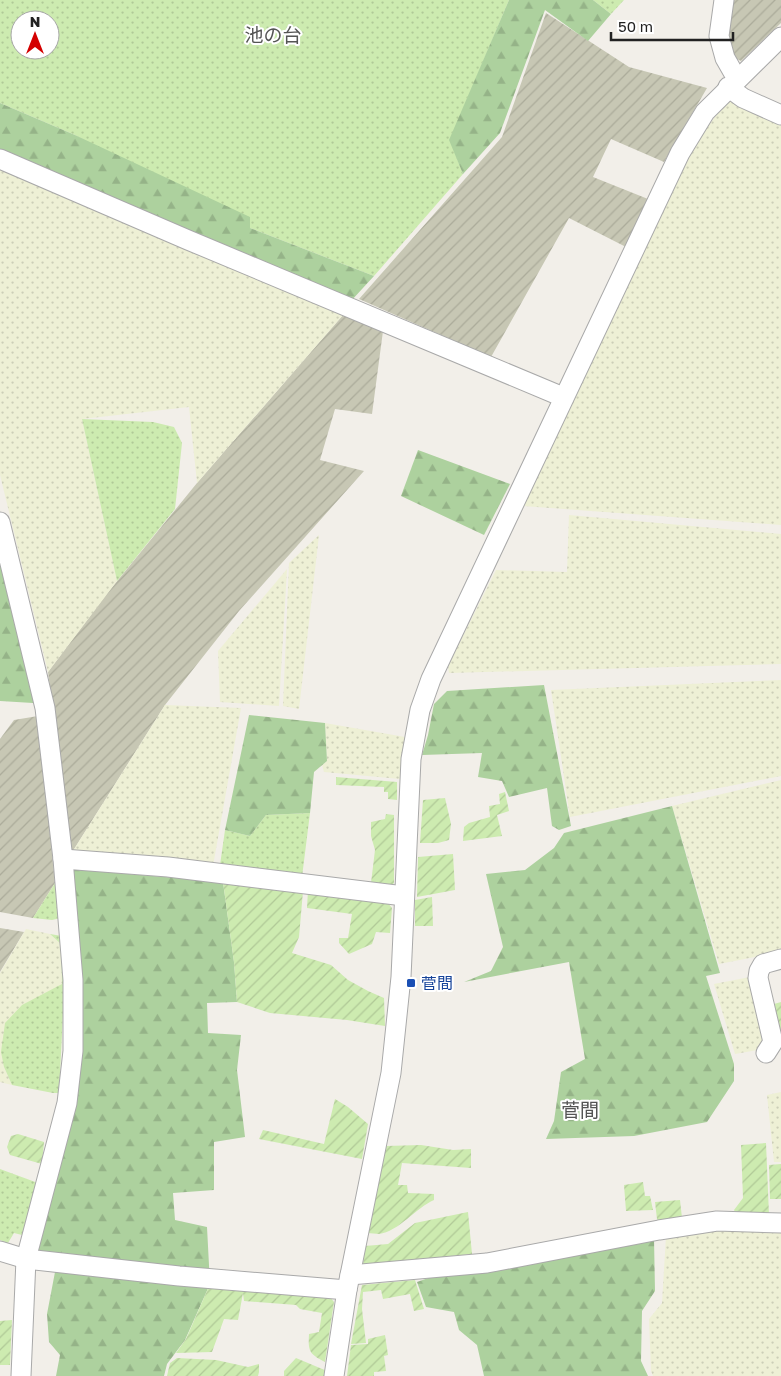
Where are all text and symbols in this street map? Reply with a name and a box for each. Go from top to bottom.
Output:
north arrow [10,10,60,60]
scale bar [611,10,734,42]
text: N [30,13,40,30]
text: 50 m [618,17,653,35]
district label: 池の台 [244,23,302,46]
place label: 菅間 [421,973,453,993]
marker: 菅間 [405,977,417,989]
district label: 菅間 [561,1098,599,1121]

